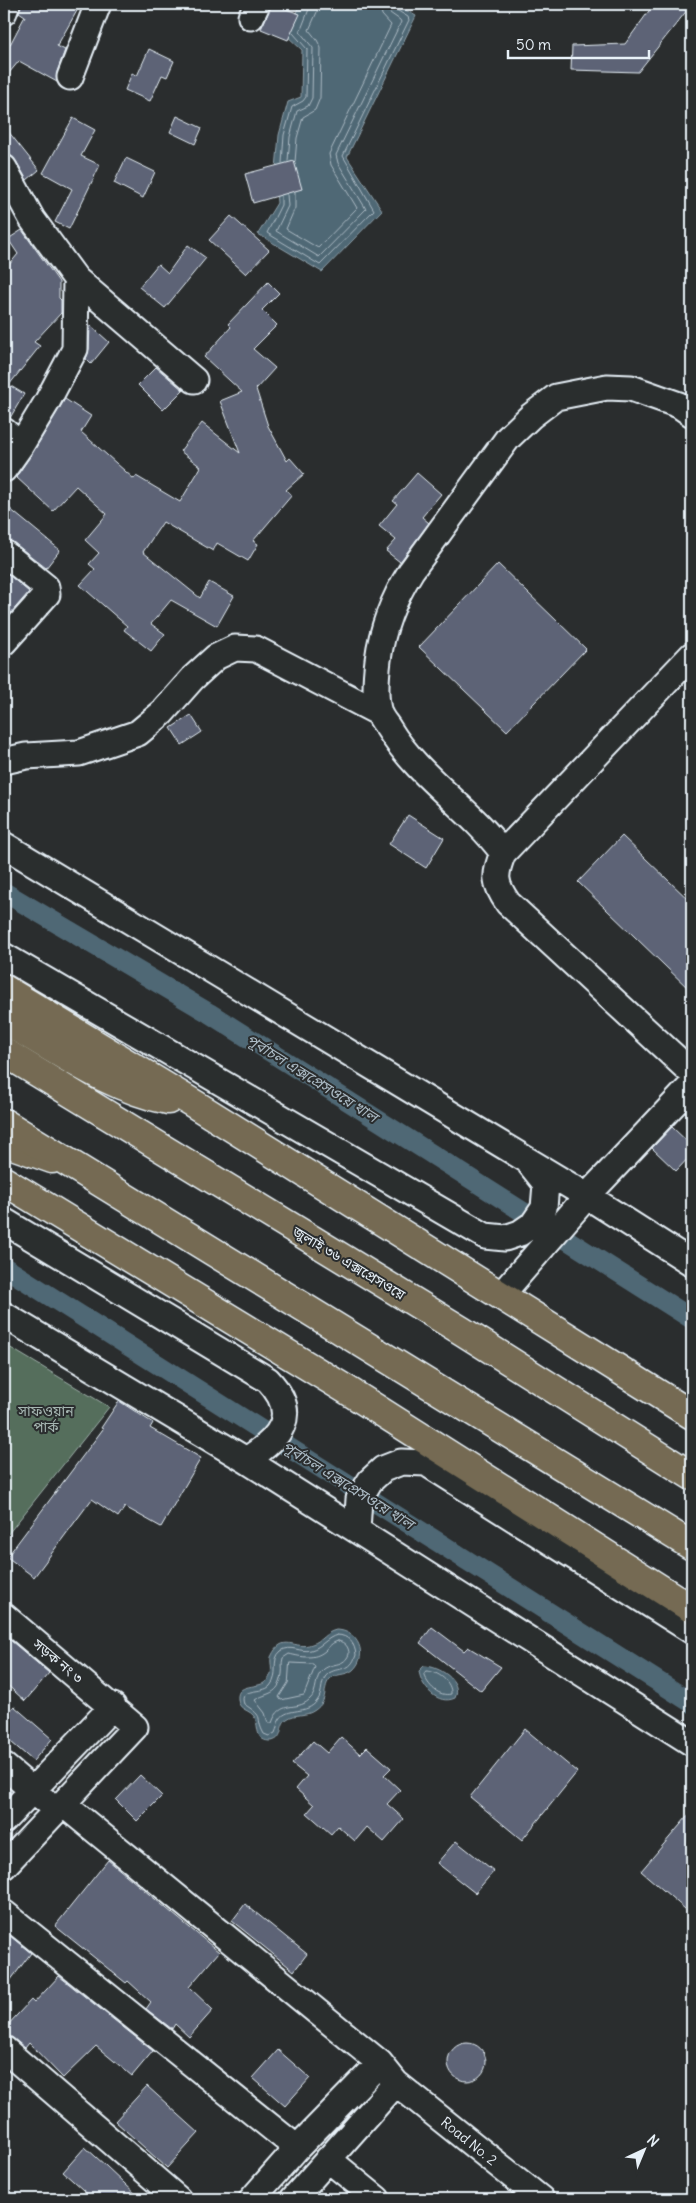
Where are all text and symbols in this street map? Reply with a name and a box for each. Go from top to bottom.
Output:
scale bar [508,28,650,60]
text: 50 m [516,35,551,54]
water label: পূর্বাচল এক্সপ্রেসওয়ে খাল [243,1030,384,1128]
street label: জুলাই ৩৬ এক্সপ্রেসওয়ে [289,1222,409,1304]
park label: সাফওয়ান পার্ক [17,1402,74,1436]
water label: পূর্বাচল এক্সপ্রেসওয়ে খাল [279,1437,420,1535]
street label: সড়ক নং ৩ [29,1634,87,1687]
street label: Road No. 2 [437,2113,501,2169]
north arrow [618,2126,668,2176]
text: N [643,2131,663,2150]

